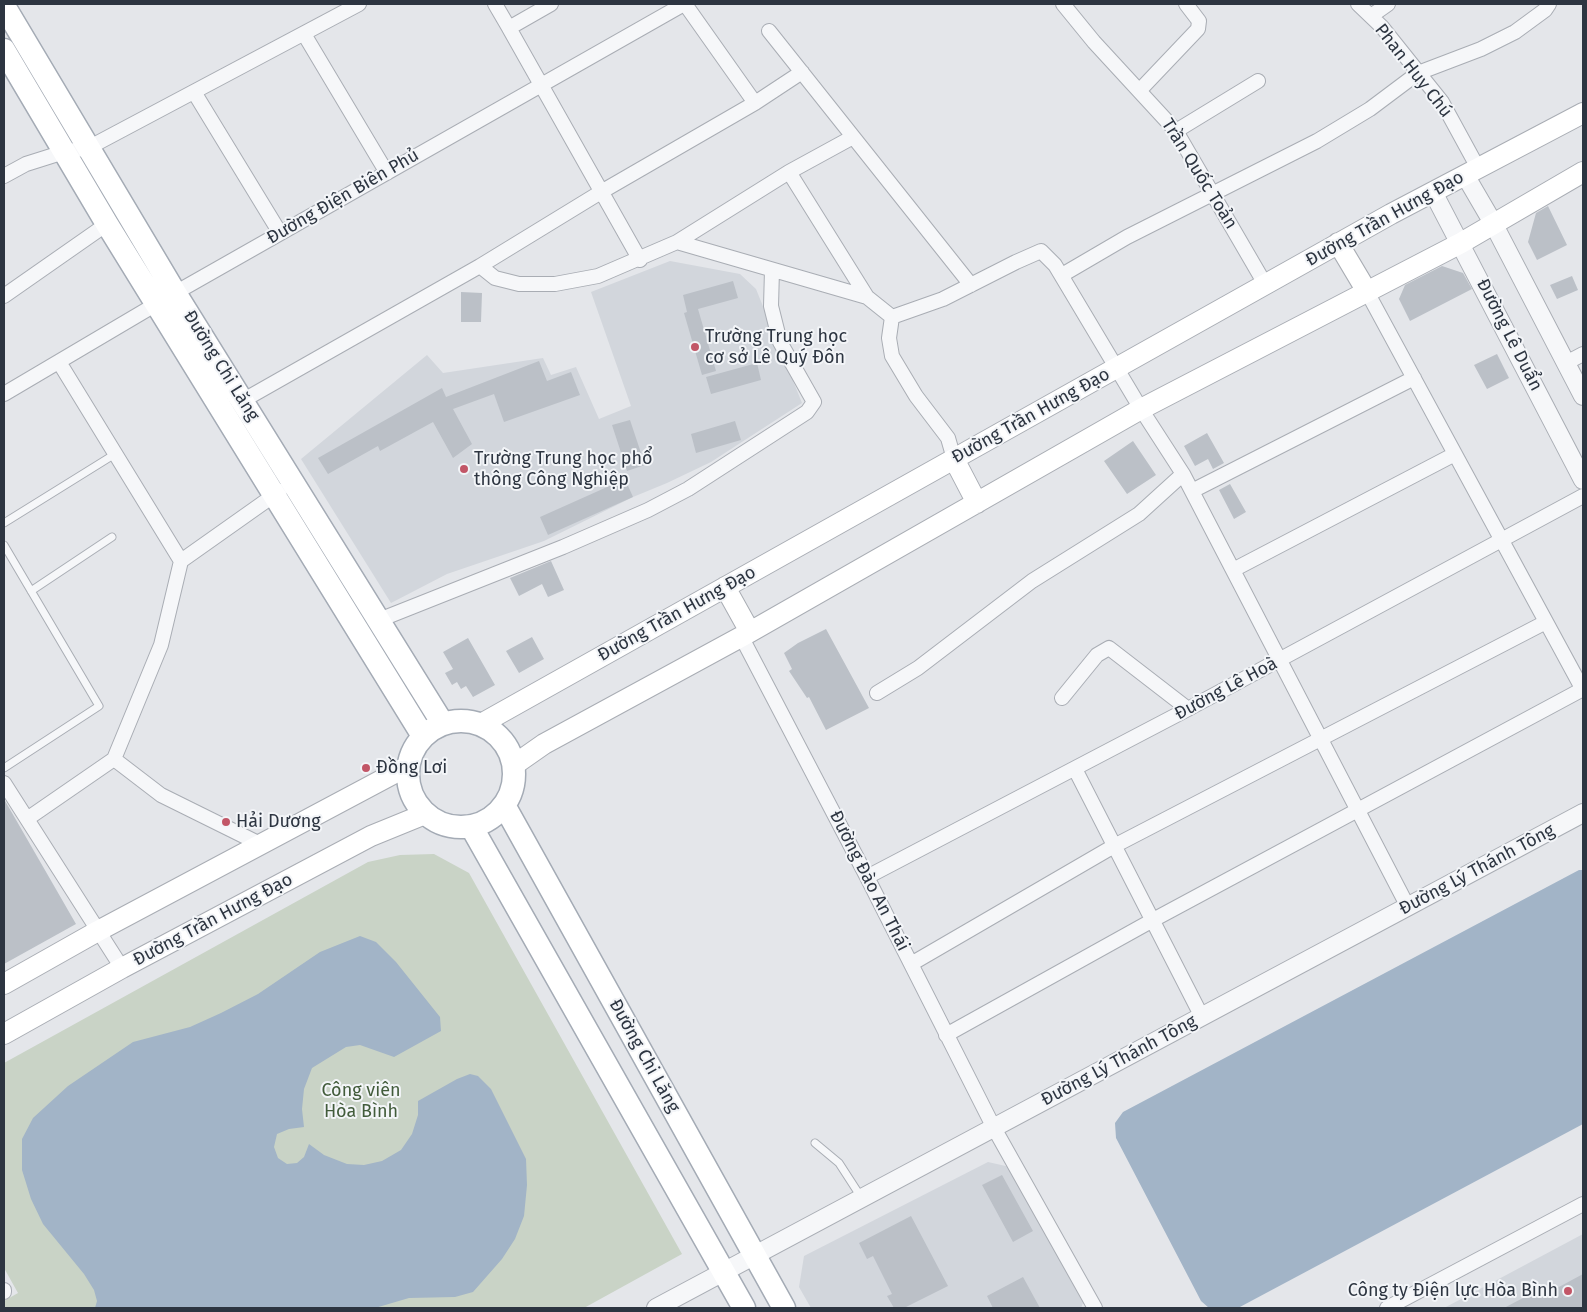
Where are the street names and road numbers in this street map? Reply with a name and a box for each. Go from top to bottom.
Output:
street label: Phan Huy Chú [1370,20,1456,122]
street label: Trần Quốc Toản [1156,115,1242,233]
street label: Đường Điện Biên Phủ [263,145,423,249]
street label: Đường Trần Hưng Đạo [1302,167,1468,271]
street label: Đường Lê Duẩn [1471,275,1547,395]
street label: Đường Chi Lăng [178,307,264,425]
street label: Đường Trần Hưng Đạo [948,364,1114,468]
street label: Đường Trần Hưng Đạo [594,562,760,666]
street label: Đường Lê Hoà [1171,653,1281,725]
street label: Đường Đào An Thái [824,807,914,955]
street label: Đường Lý Thánh Tông [1395,820,1559,920]
street label: Đường Trần Hưng Đạo [130,869,296,971]
street label: Đường Chi Lăng [604,995,684,1117]
street label: Đường Lý Thánh Tông [1037,1011,1201,1111]

